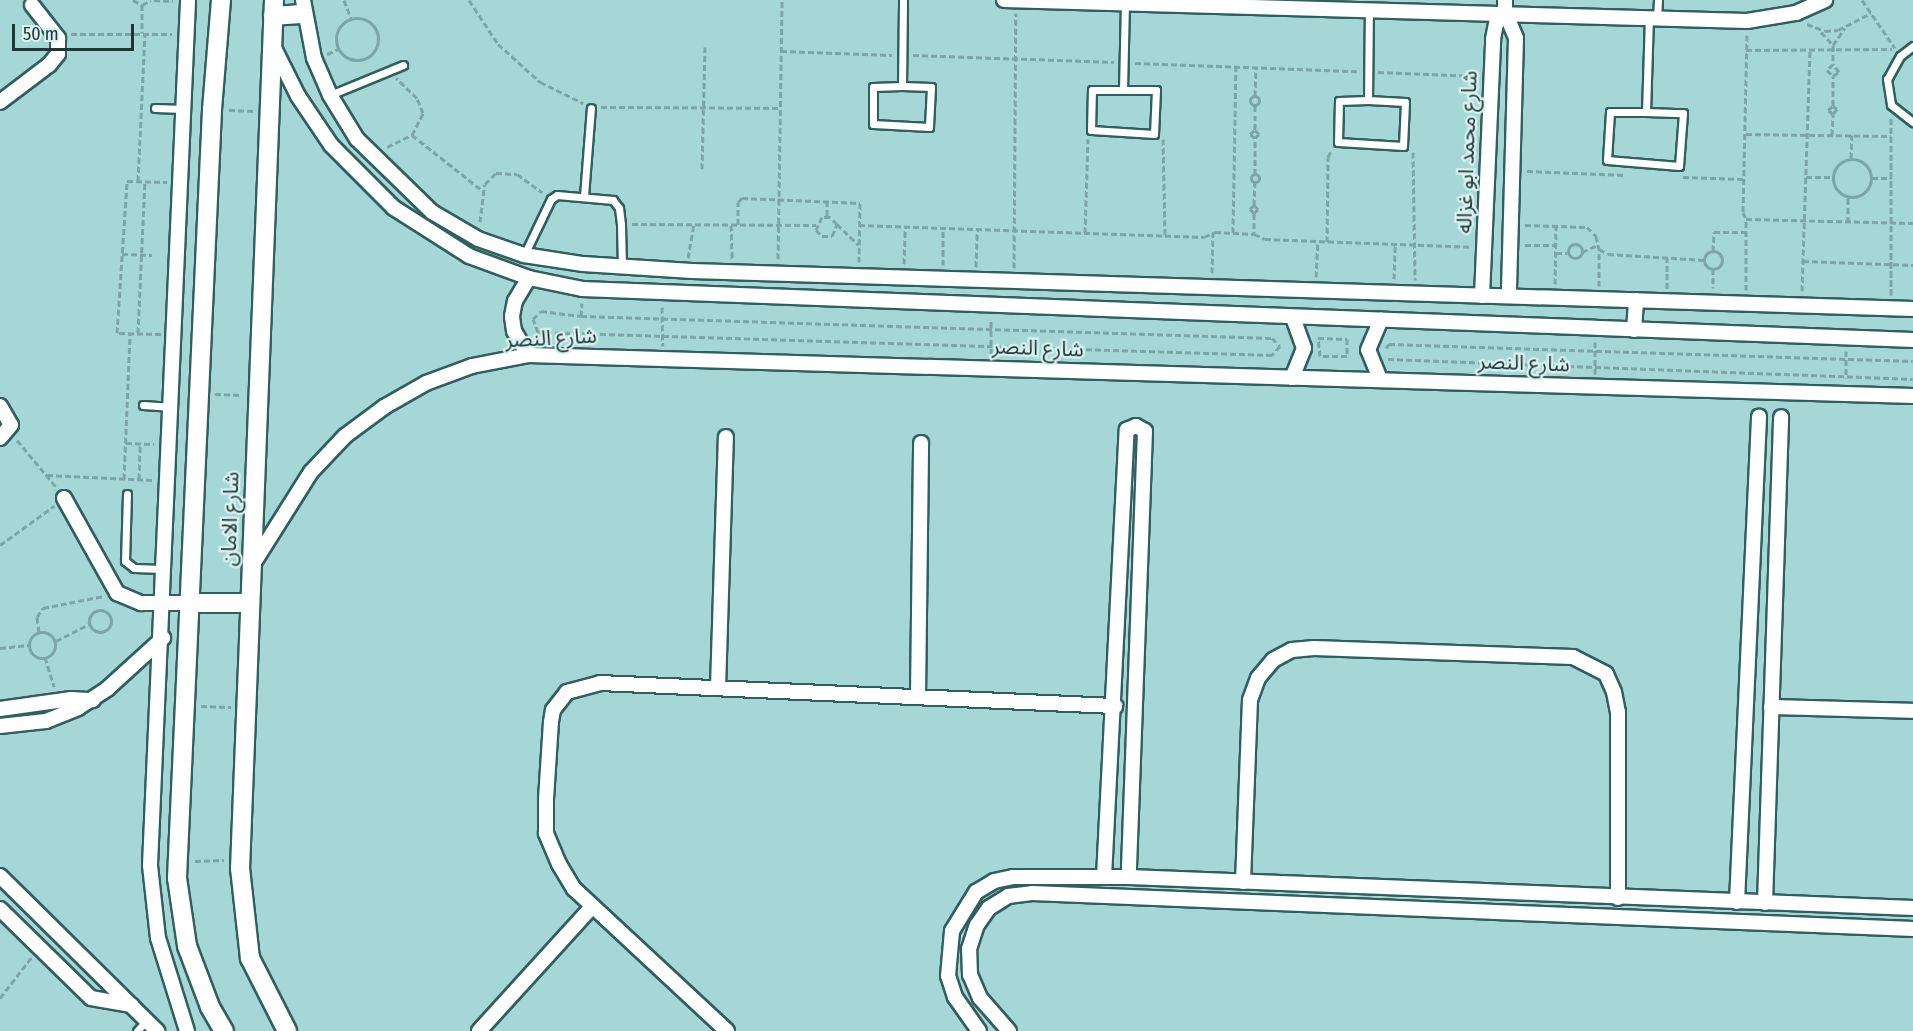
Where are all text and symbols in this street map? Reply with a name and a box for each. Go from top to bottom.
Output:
scale bar [15,12,136,50]
text: 50 m [23,23,59,45]
street label: شارع محمد ابو غزاله [1452,70,1482,234]
street label: شارع النصر [505,323,597,353]
street label: شارع النصر [992,334,1084,362]
street label: شارع النصر [1478,349,1570,377]
street label: شارع الامان [216,471,244,567]

